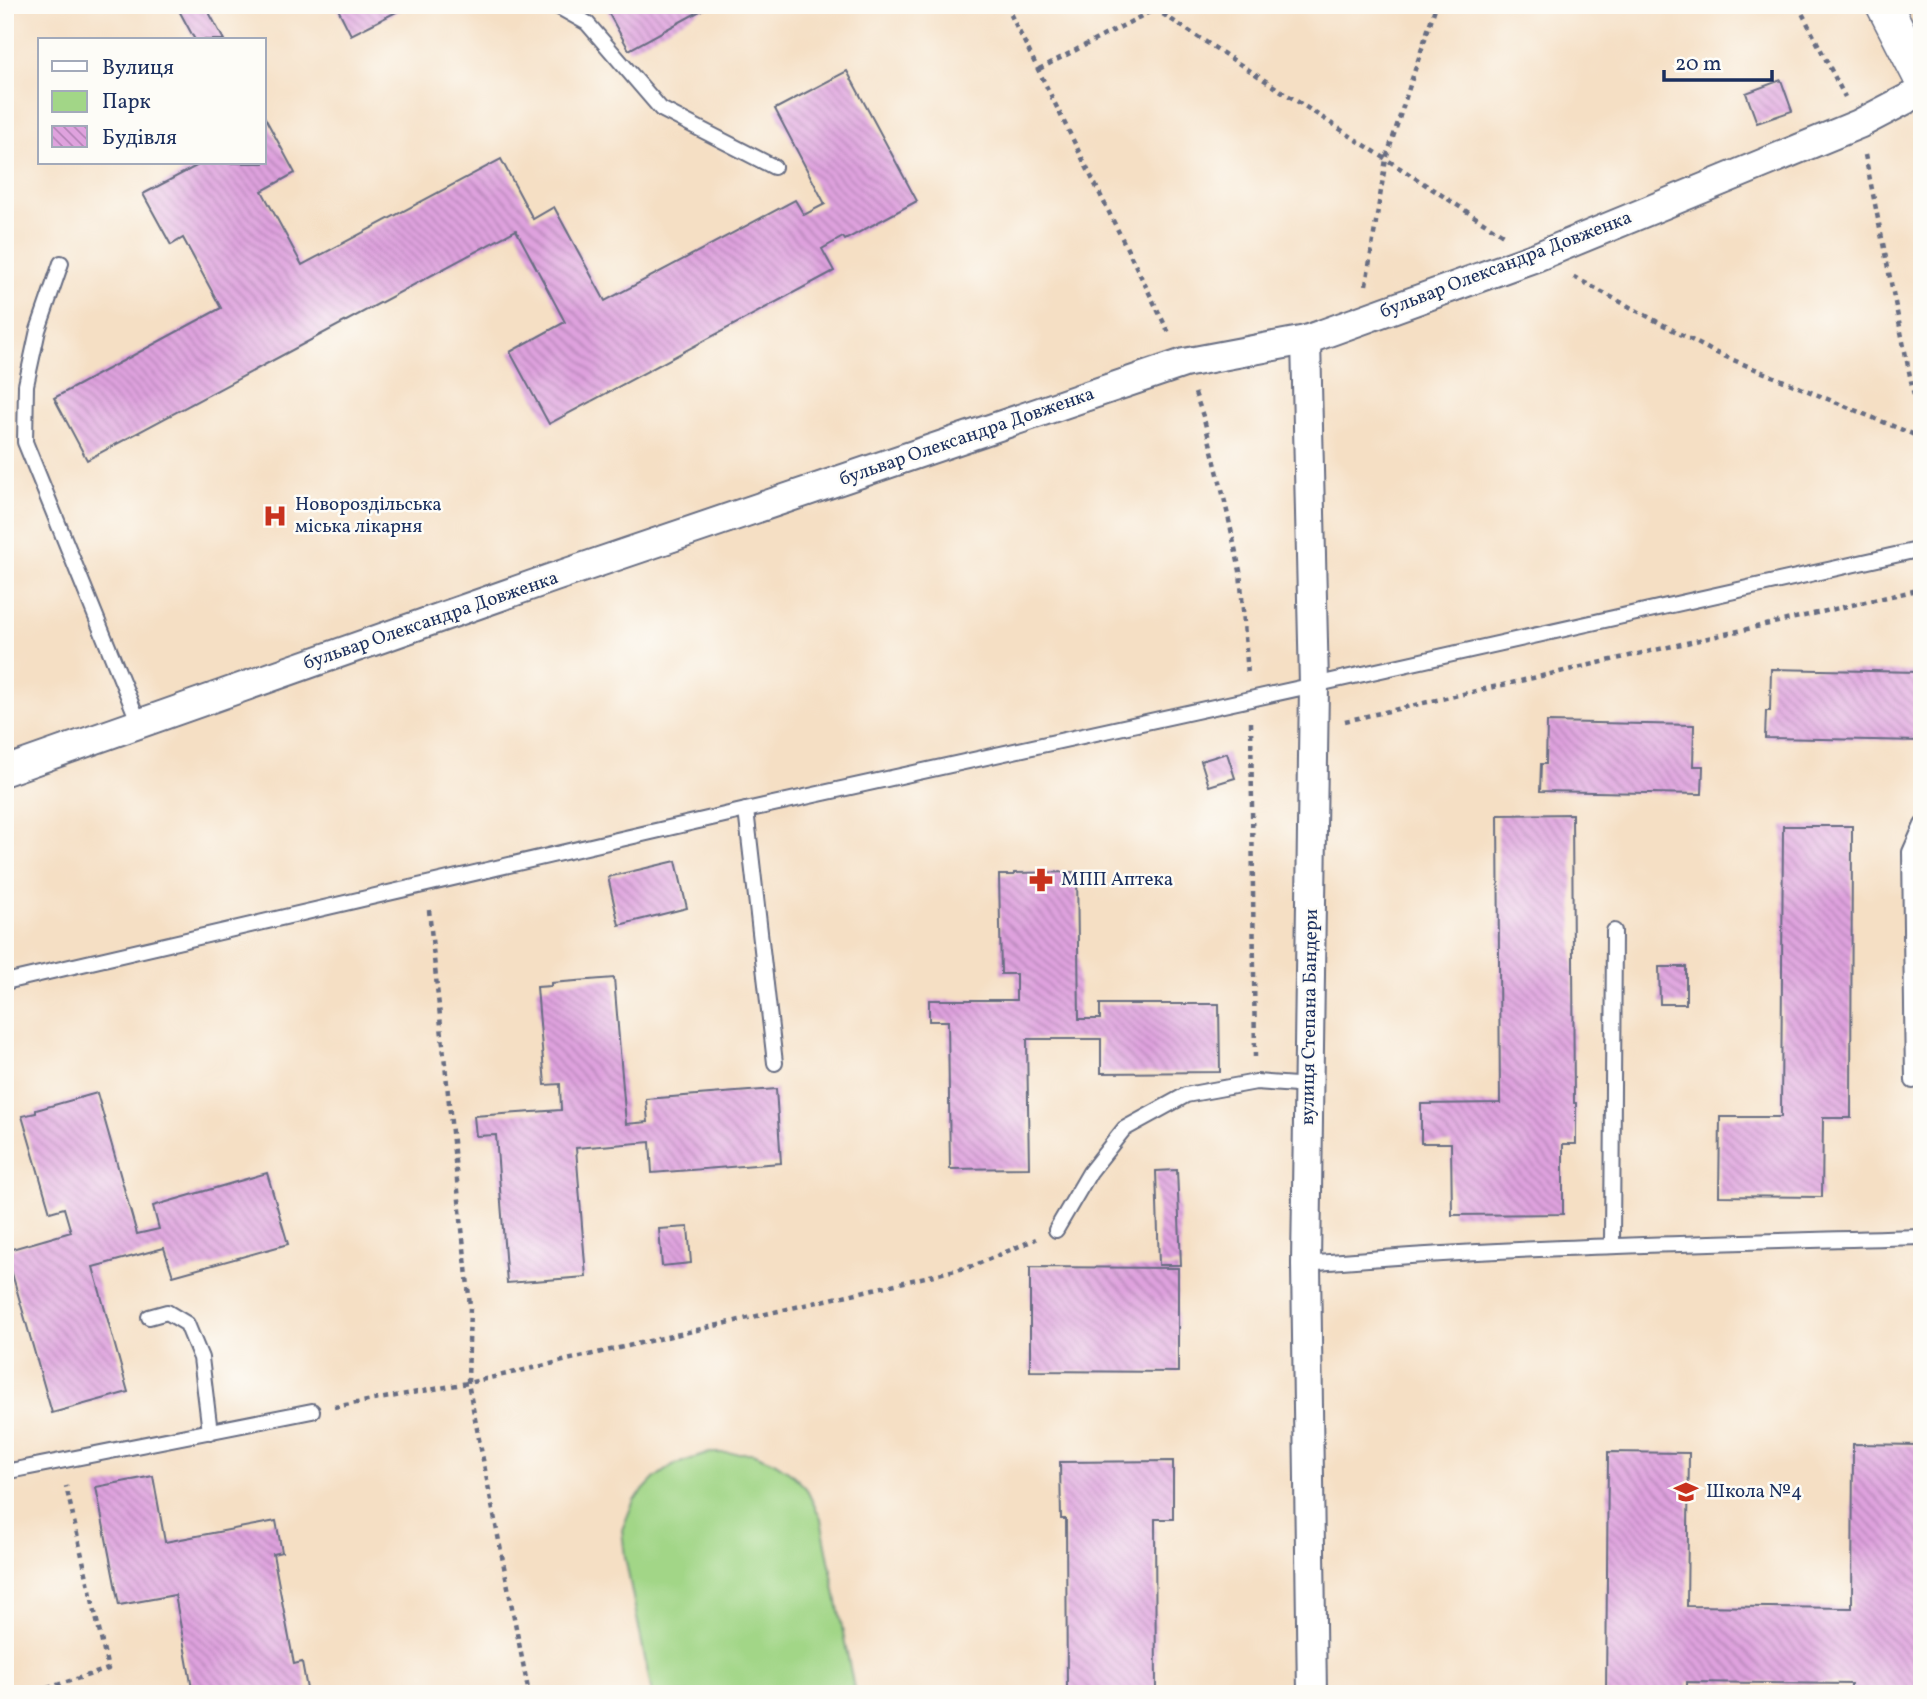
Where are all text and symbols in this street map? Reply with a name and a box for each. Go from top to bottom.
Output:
legend [38,38,266,164]
scale bar [1664,38,1773,82]
text: 20 m [1675,50,1721,79]
text: Вулиця [102,54,174,83]
text: Парк [102,88,151,117]
text: Будівля [102,124,177,153]
street label: бульвар Олександра Довженка [1376,205,1636,325]
street label: бульвар Олександра Довженка [836,381,1098,493]
place label: Новороздільська міська лікарня [295,492,442,540]
hospital icon: Новороздільська міська лікарня [261,502,289,530]
street label: бульвар Олександра Довженка [300,565,562,677]
pharmacy icon: МПП Аптека [1027,866,1055,894]
place label: МПП Аптека [1061,867,1173,893]
street label: вулиця Степана Бандери [1295,908,1325,1126]
school or university icon: Школа №4 [1672,1478,1700,1506]
place label: Школа №4 [1706,1479,1802,1505]

